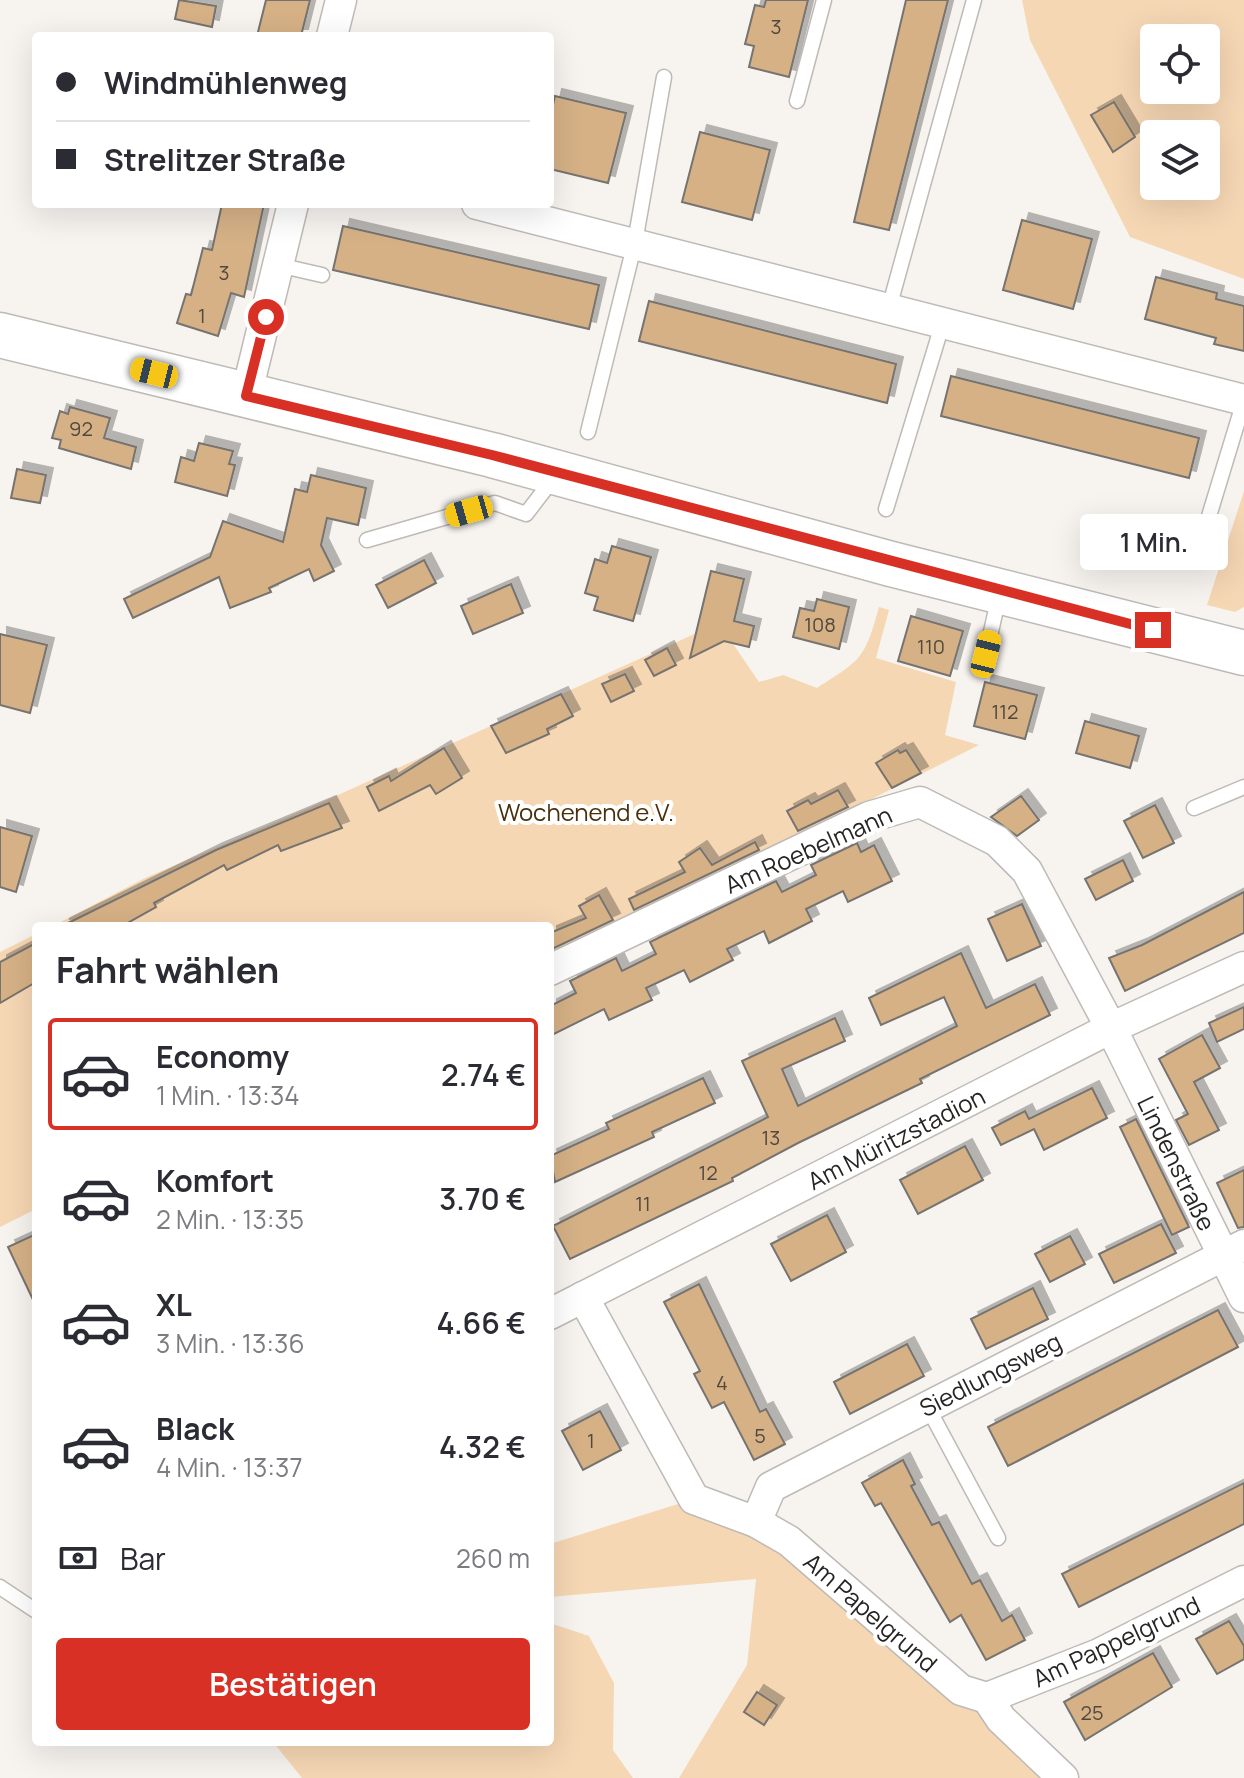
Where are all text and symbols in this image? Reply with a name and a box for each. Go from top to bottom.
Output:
house number: 3 [770,13,782,40]
map controls [1140,24,1220,200]
button: locate [1140,24,1220,104]
text: Windmühlenweg [104,62,347,103]
button: layers [1140,120,1220,200]
text: Strelitzer Straße [104,139,346,180]
house number: 3 [218,259,230,286]
route start [248,299,284,335]
house number: 1 [198,302,206,329]
car [128,356,180,390]
house number: 92 [69,415,93,442]
car [443,493,495,529]
callout: 1 Min. [1079,514,1227,570]
text: 1 Min. [1120,524,1188,560]
house number: 108 [804,611,836,638]
route end [1135,612,1171,648]
car [969,628,1003,680]
house number: 110 [917,633,945,660]
house number: 112 [992,698,1019,725]
park label: Wochenend e.V. [498,795,674,828]
street label: Am Roebelmann [719,797,897,901]
text: Fahrt wählen [56,945,279,994]
text: Economy [156,1036,289,1077]
icon: car [60,1038,132,1110]
text: 2.74 € [441,1054,526,1095]
text: 1 Min. · 13:34 [156,1077,300,1113]
street label: Am Müritzstadion [802,1079,990,1197]
street label: Lindenstraße [1130,1090,1224,1236]
house number: 13 [762,1124,780,1151]
house number: 12 [698,1159,718,1186]
text: Komfort [156,1160,274,1201]
icon: car [60,1162,132,1234]
text: 3.70 € [439,1178,526,1219]
house number: 11 [635,1190,651,1217]
text: 2 Min. · 13:35 [156,1201,304,1237]
text: XL [156,1284,192,1325]
icon: car [60,1286,132,1358]
text: 4.66 € [436,1302,526,1343]
street label: Siedlungsweg [913,1324,1067,1424]
text: 3 Min. · 13:36 [156,1325,305,1361]
house number: 4 [716,1369,728,1396]
text: Black [156,1408,234,1449]
icon: car [60,1410,132,1482]
house number: 5 [754,1422,766,1449]
text: 4.32 € [439,1426,526,1467]
house number: 1 [587,1427,595,1454]
text: 4 Min. · 13:37 [156,1449,303,1485]
icon: cash [56,1536,100,1580]
text: Bar [120,1538,166,1579]
text: 260 m [456,1540,530,1576]
street label: Am Papelgrund [797,1545,945,1679]
street label: Am Pappelgrund [1027,1588,1205,1694]
button: Bestätigen [56,1638,530,1730]
house number: 25 [1081,1699,1103,1726]

